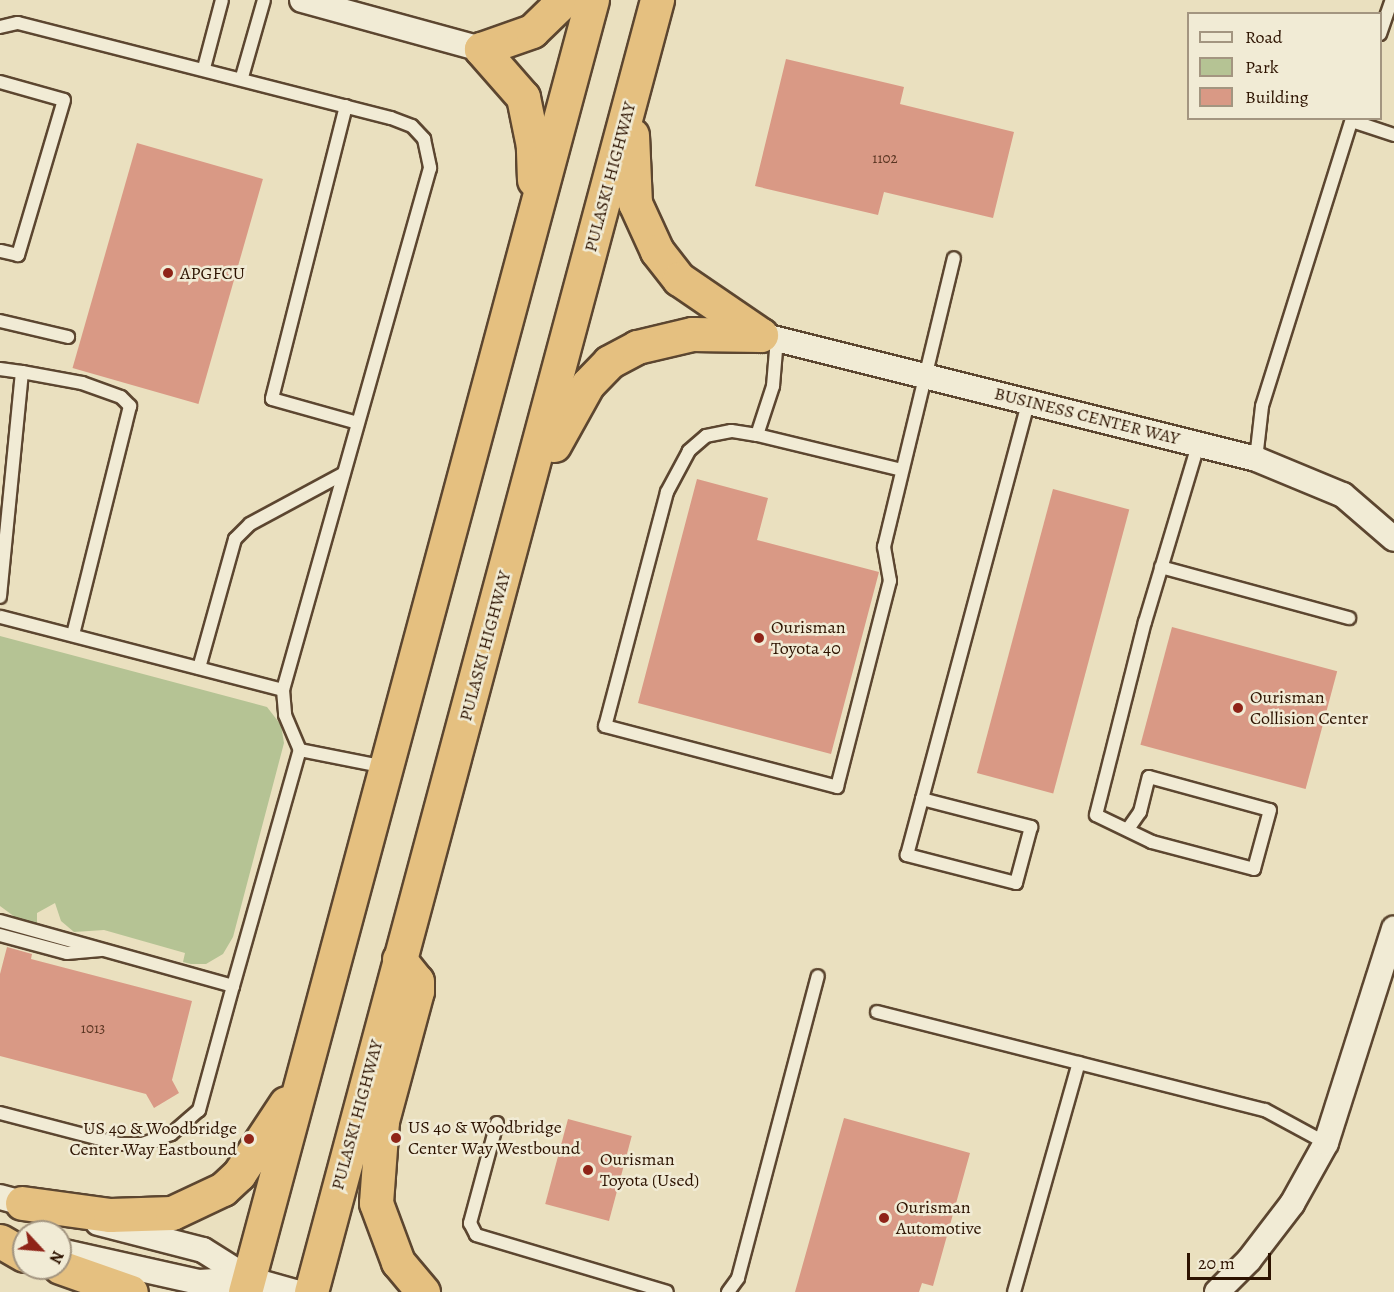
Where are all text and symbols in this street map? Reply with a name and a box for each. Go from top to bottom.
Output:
legend [1187,12,1382,120]
text: Road [1245,25,1282,49]
text: Park [1245,55,1279,79]
text: Building [1245,85,1309,109]
street label: PULASKI HIGHWAY [580,100,640,254]
house number: 1102 [872,150,898,168]
place label: APGFCU [180,262,245,284]
marker: APGFCU [161,266,175,280]
street label: BUSINESS CENTER WAY [992,383,1182,449]
street label: PULASKI HIGHWAY [455,569,515,723]
place label: Ourisman Toyota 40 [771,617,846,660]
marker: Ourisman Toyota 40 [752,631,766,645]
place label: Ourisman Collision Center [1250,687,1368,730]
marker: Ourisman Collision Center [1231,701,1245,715]
house number: 1013 [81,1020,105,1038]
street label: PULASKI HIGHWAY [327,1038,387,1192]
place label: US 40 & Woodbridge Center Way Westbound [408,1117,580,1160]
place label: US 40 & Woodbridge Center Way Eastbound [70,1118,237,1160]
marker: US 40 & Woodbridge Center Way Westbound [389,1131,403,1145]
marker: US 40 & Woodbridge Center Way Eastbound [242,1132,256,1146]
place label: Ourisman Toyota (Used) [600,1149,699,1192]
marker: Ourisman Toyota (Used) [581,1163,595,1177]
place label: Ourisman Automotive [896,1197,982,1240]
marker: Ourisman Automotive [877,1211,891,1225]
north arrow [12,1220,72,1280]
scale bar [1190,1241,1274,1279]
text: N [44,1247,69,1267]
text: 20 m [1198,1251,1235,1275]

